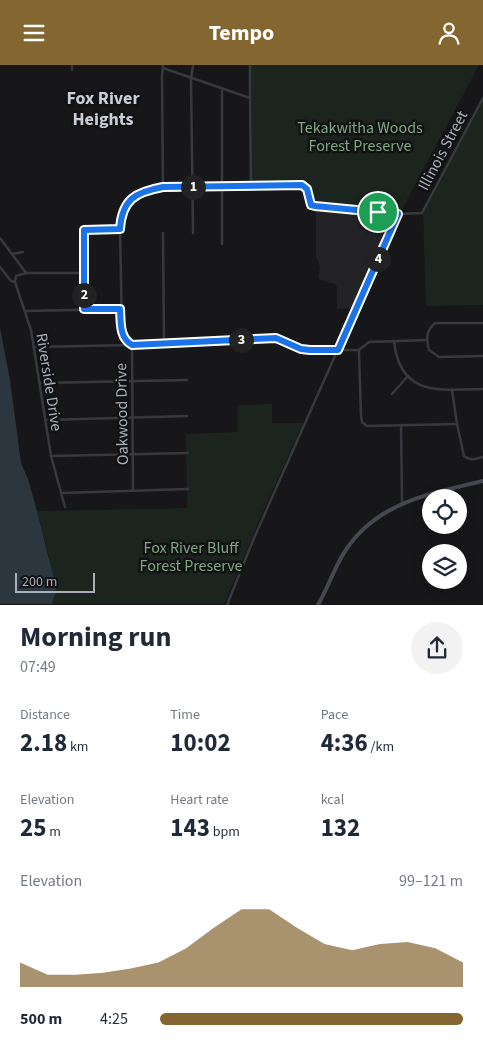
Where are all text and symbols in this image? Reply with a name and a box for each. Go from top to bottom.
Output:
text: Tempo [209,17,274,49]
icon: menu [20,19,48,47]
icon: person [435,19,463,47]
district label: Fox River Heights [66,86,140,132]
street label: Illinois Street [413,106,473,194]
park label: Tekakwitha Woods Forest Preserve [297,117,423,157]
pin: 1 [180,175,206,199]
text: 1 [190,177,197,197]
pin [357,191,399,233]
icon: arrive [364,198,392,226]
pin: 4 [366,247,390,271]
text: 4 [375,249,382,269]
pin: 2 [72,283,96,307]
text: 2 [81,285,88,305]
pin: 3 [228,327,254,353]
text: 3 [238,330,245,350]
street label: Riverside Drive [30,331,68,433]
street label: Oakwood Drive [110,363,134,465]
map controls [422,489,467,589]
button: locate [422,489,467,534]
park label: Fox River Bluff Forest Preserve [139,537,243,577]
button: layers [422,544,467,589]
scale bar [15,569,95,593]
text: 200 m [22,572,57,592]
text: Morning run [20,617,171,657]
button: share [411,622,463,674]
text: 07:49 [20,656,56,678]
text: Distance [20,705,70,725]
text: Time [170,705,200,725]
text: Pace [321,705,348,725]
text: 2.18 [20,725,67,761]
text: 10:02 [170,725,231,761]
text: 4:36 [321,725,368,761]
text: km [67,737,88,757]
text: /km [368,737,394,757]
text: Elevation [20,790,75,810]
text: Heart rate [170,790,229,810]
text: kcal [321,790,344,810]
text: 25 [20,810,46,846]
text: 143 [170,810,210,846]
text: 132 [321,810,360,846]
text: m [46,822,61,842]
text: bpm [210,822,240,842]
text: Elevation [20,870,82,892]
text: 99–121 m [399,870,463,892]
text: 500 m [20,1008,62,1030]
text: 4:25 [100,1008,128,1030]

